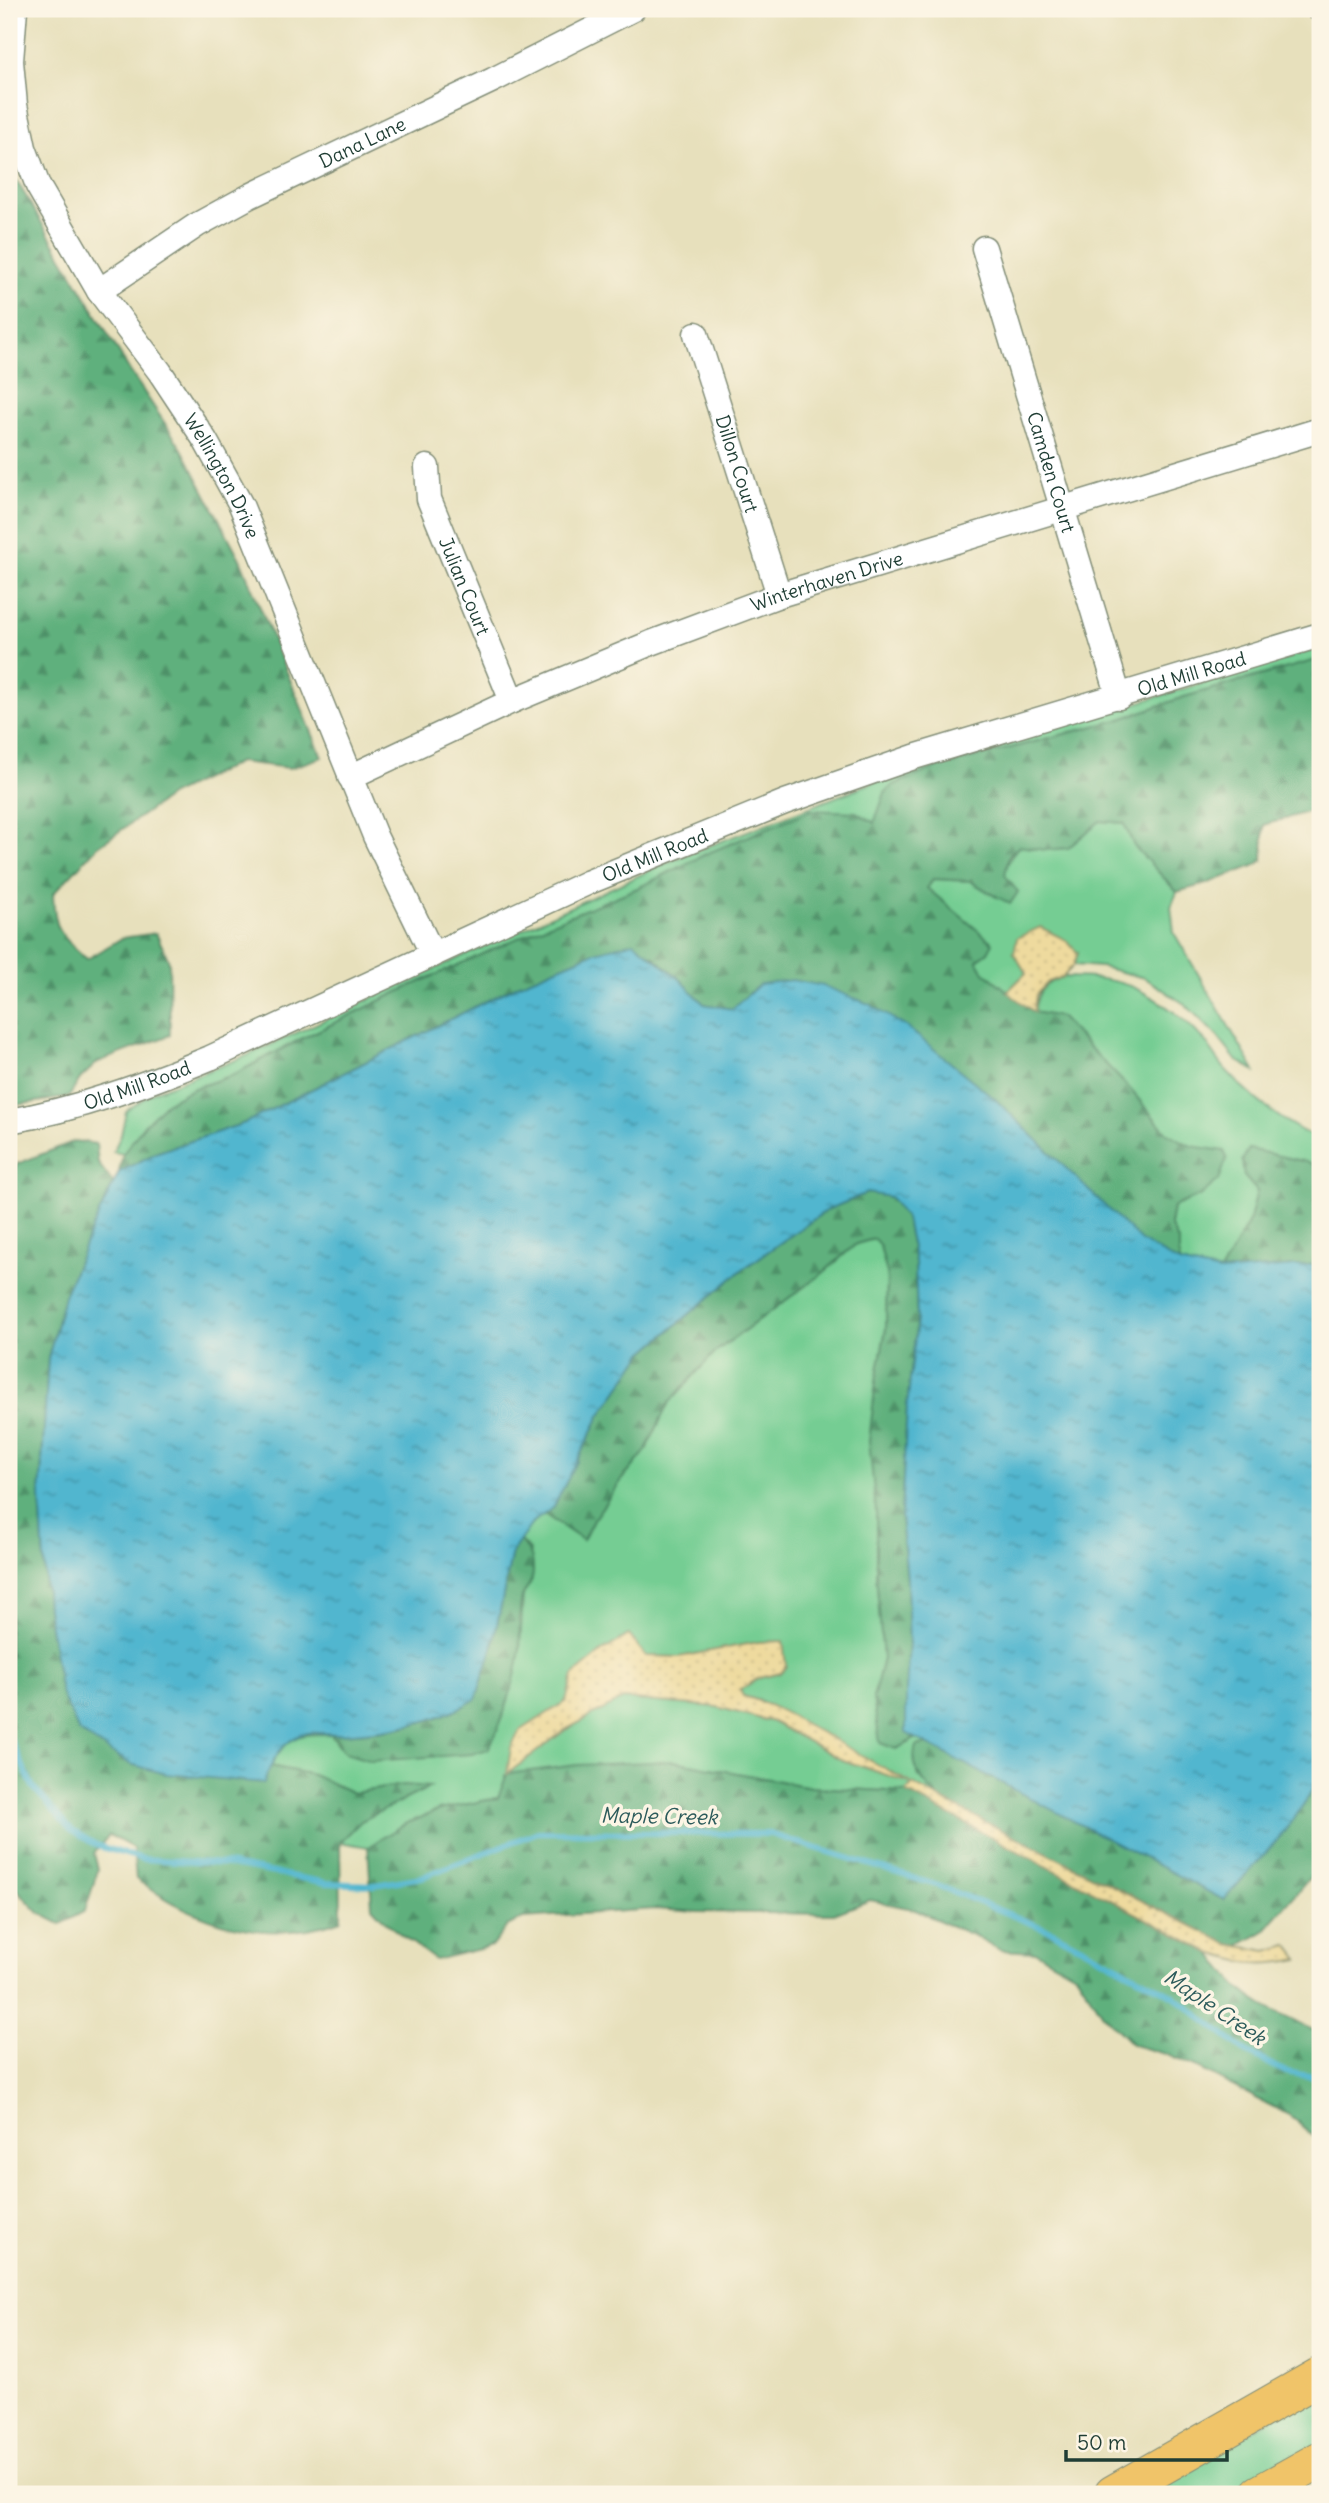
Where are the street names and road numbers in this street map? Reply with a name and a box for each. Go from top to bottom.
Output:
street label: Dana Lane [315,112,409,173]
street label: Wellington Drive [179,409,265,542]
street label: Camden Court [1022,409,1081,535]
street label: Dillon Court [711,412,764,515]
street label: Julian Court [434,533,496,639]
street label: Winterhaven Drive [747,546,906,617]
street label: Old Mill Road [1134,646,1249,701]
street label: Old Mill Road [598,823,711,887]
street label: Old Mill Road [81,1055,194,1115]

